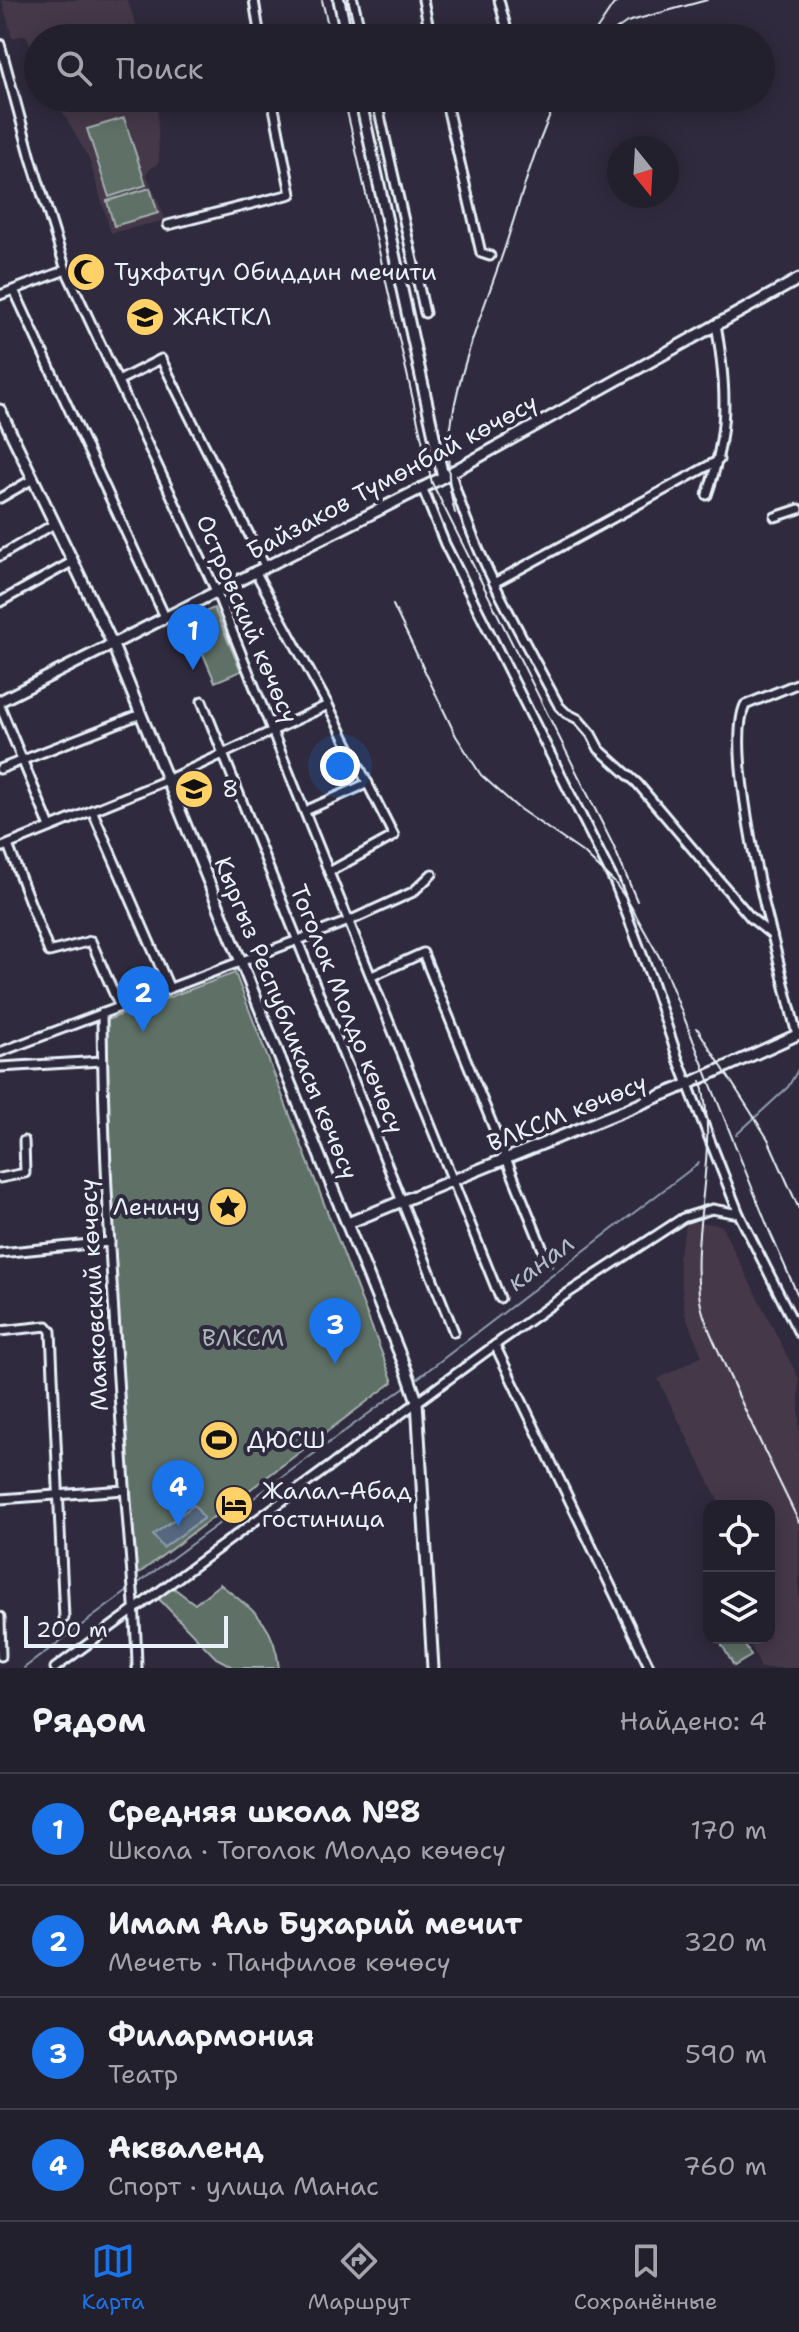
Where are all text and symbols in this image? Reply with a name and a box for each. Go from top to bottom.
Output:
search box [24,24,775,112]
icon: search [52,46,96,90]
text: Поиск [116,48,204,89]
north arrow [607,136,679,208]
mosque icon: Тухфатул Обиддин мечити [65,251,107,293]
place label: Тухфатул Обиддин мечити [114,256,437,288]
school or university icon: ЖАКТКЛ [124,296,166,338]
place label: ЖАКТКЛ [173,301,272,333]
street label: Байзаков Түмөнбай көчөсү [241,387,543,567]
street label: Островский көчөсү [189,510,305,728]
pin: 1 [167,604,219,670]
your location [320,746,360,786]
school or university icon: 8 [173,768,215,810]
place label: 8 [222,773,239,805]
street label: Кыргыз Республикасы көчөсү [207,852,365,1184]
street label: Тоголок Молдо көчөсү [282,880,412,1138]
pin: 2 [117,966,169,1032]
street label: ВЛКСМ көчөсү [483,1066,651,1160]
street label: Маяковский көчөсү [72,1178,116,1412]
place icon: Ленину [207,1186,249,1228]
place label: Ленину [113,1191,200,1223]
water label: канал [499,1225,581,1299]
pin: 3 [309,1298,361,1364]
park label: ВЛКСМ [202,1322,284,1354]
sports icon: ДЮСШ [198,1419,240,1461]
place label: ДЮСШ [247,1424,326,1456]
pin: 4 [152,1460,204,1526]
place label: Жалал-Абад гостиница [262,1475,412,1535]
hotel icon: Жалал-Абад гостиница [213,1484,255,1526]
map controls [703,1500,775,1644]
button: locate [703,1500,775,1572]
button: layers [703,1572,775,1644]
scale bar [24,1612,228,1648]
text: 200 m [36,1615,108,1644]
text: Рядом [32,1697,146,1743]
text: Найдено: 4 [620,1703,767,1738]
text: Средняя школа №8 [108,1791,421,1832]
text: 1 [52,1812,64,1847]
text: 170 m [690,1812,767,1847]
text: Школа · Тоголок Молдо көчөсү [108,1832,505,1867]
text: Имам Аль Бухарий мечит [108,1903,522,1944]
text: 2 [49,1924,67,1959]
text: 320 m [684,1924,767,1959]
text: Мечеть · Панфилов көчөсү [108,1944,450,1979]
text: Филармония [108,2015,315,2056]
text: 3 [49,2036,67,2071]
text: 590 m [685,2036,767,2071]
text: Театр [108,2056,178,2091]
text: Акваленд [108,2127,264,2168]
text: 4 [49,2148,67,2183]
text: 760 m [683,2148,767,2183]
text: Спорт · улица Манас [108,2168,379,2203]
tab: Карта [82,2239,145,2316]
tab: Маршрут [308,2239,410,2316]
tab: Сохранённые [574,2239,717,2316]

